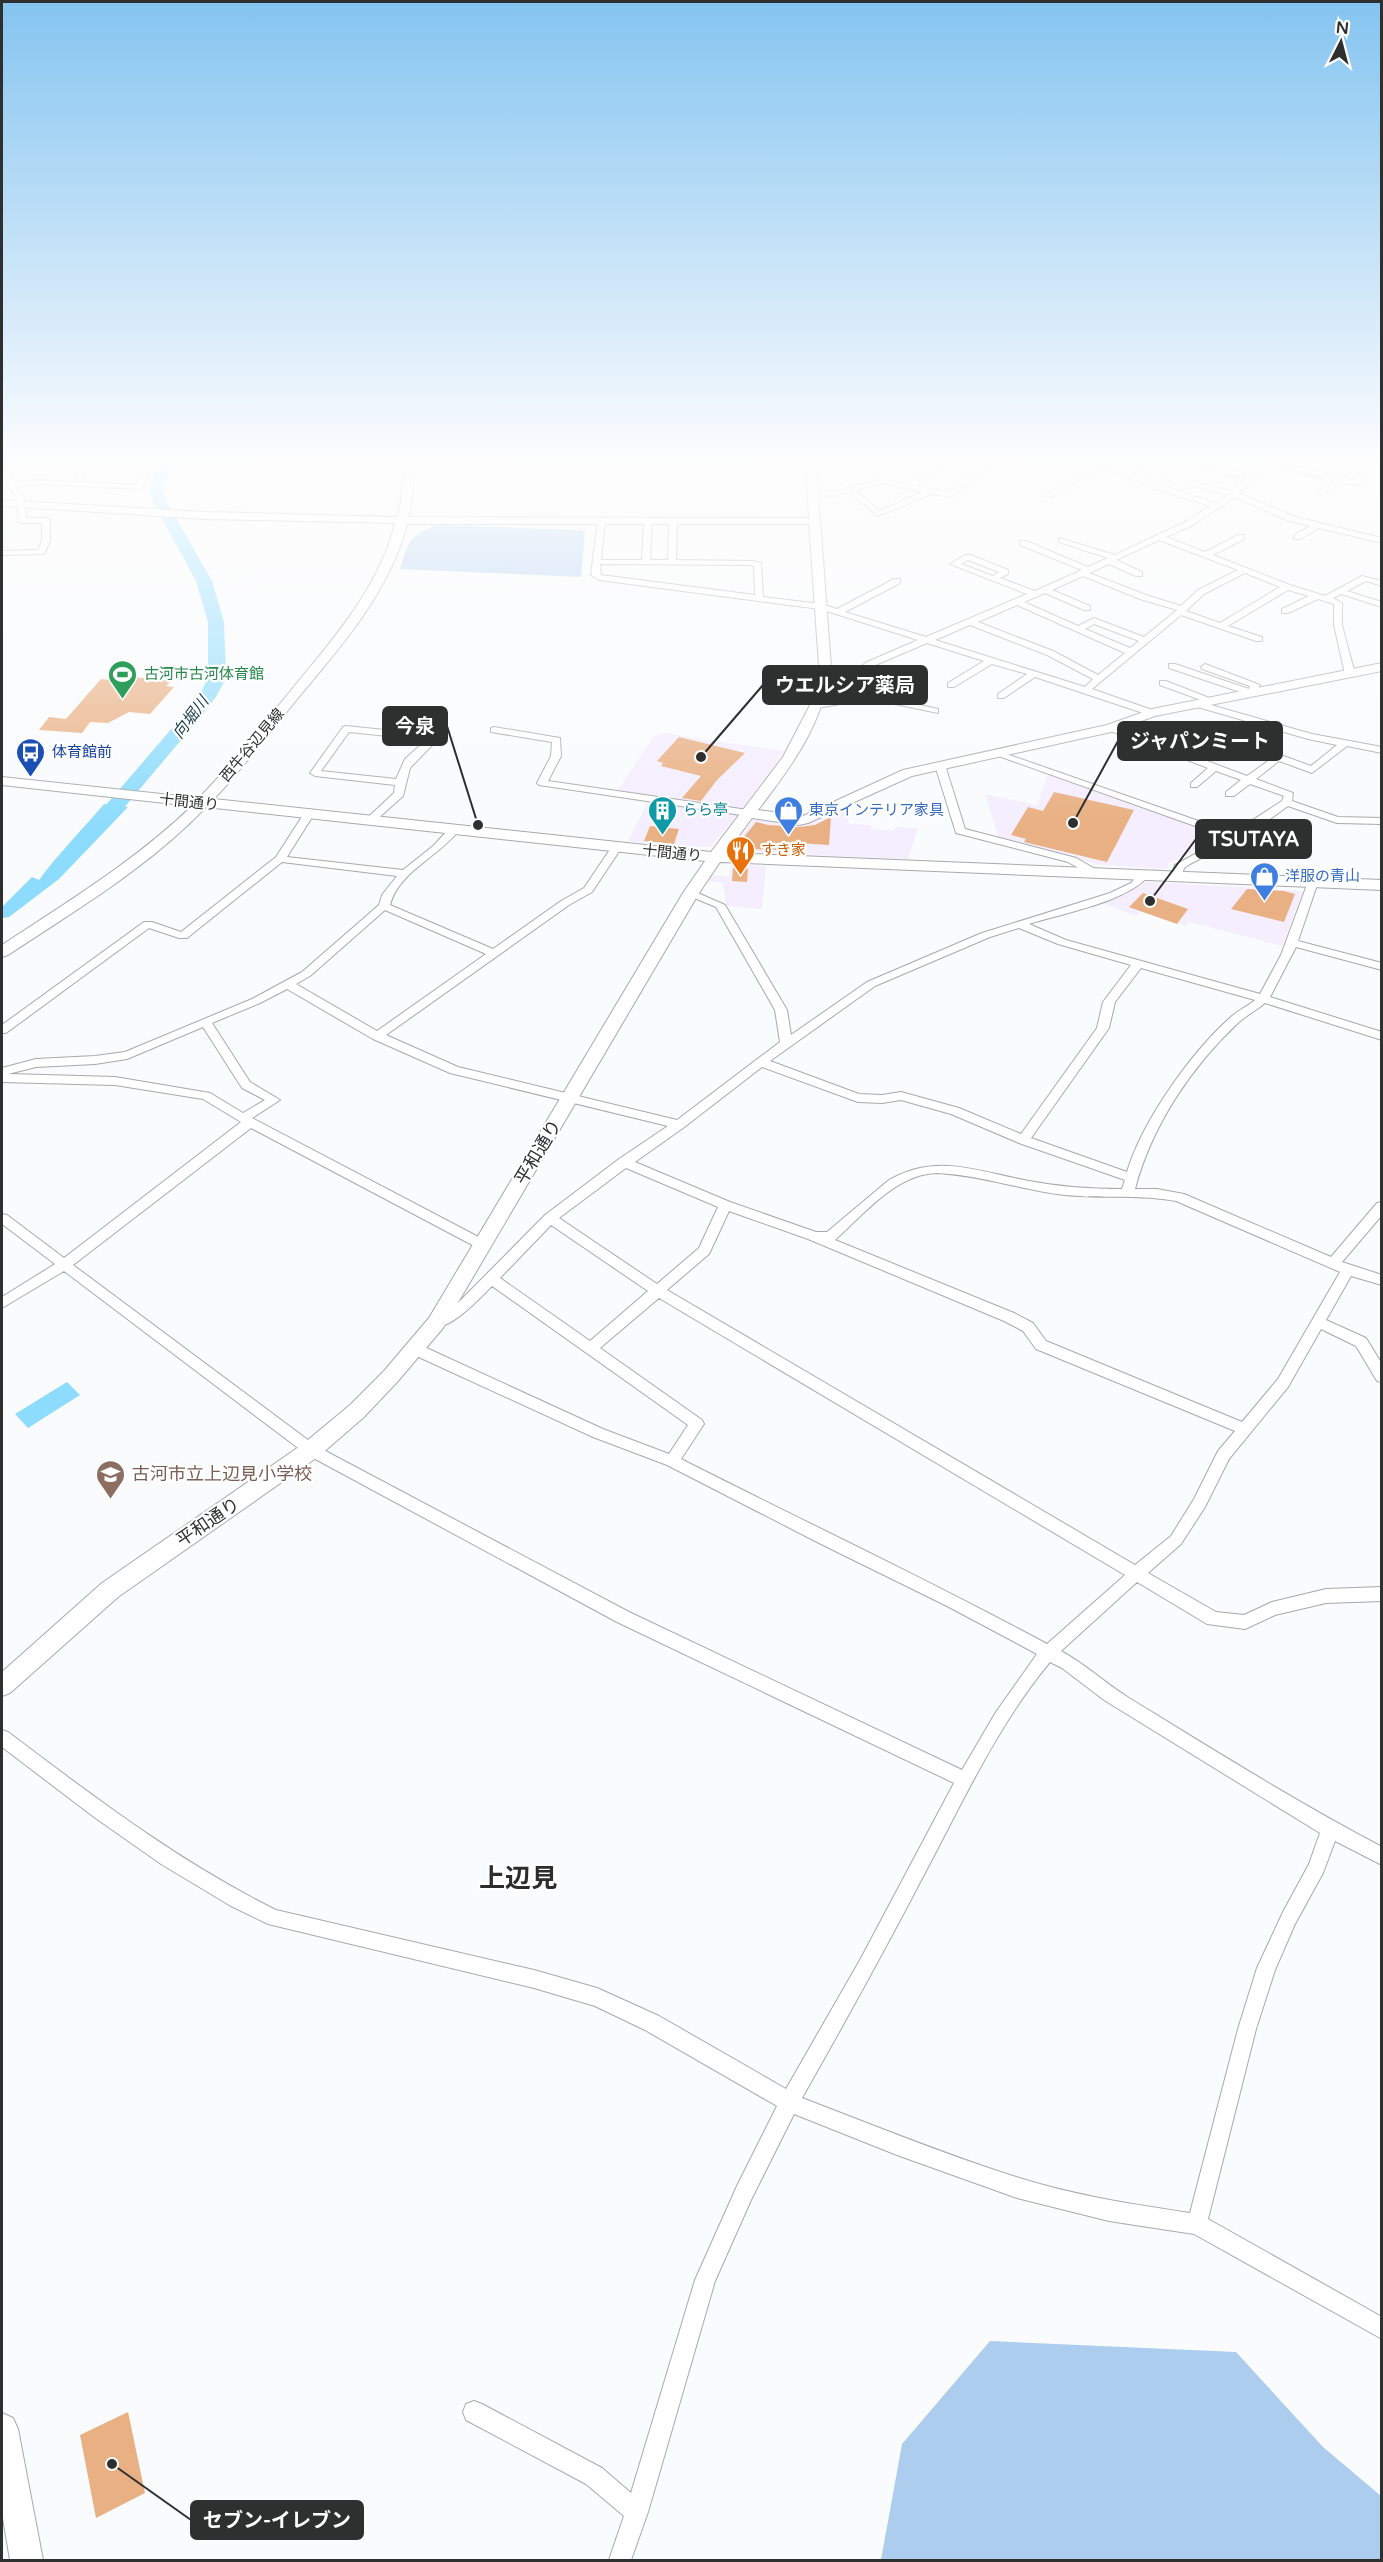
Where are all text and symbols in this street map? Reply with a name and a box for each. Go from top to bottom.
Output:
north arrow [1311,12,1371,72]
text: N [1335,17,1350,39]
sports icon: 古河市古河体育館 [107,658,139,700]
place label: 古河市古河体育館 [144,665,264,683]
callout: ウエルシア薬局 [763,666,927,704]
text: ウエルシア薬局 [775,674,915,698]
water label: 向堀川 [168,691,214,743]
street label: 西牛谷辺見線 [216,705,288,785]
callout: 今泉 [383,707,447,745]
text: 今泉 [395,715,435,739]
callout: ジャパンミート [1118,722,1282,760]
text: ジャパンミート [1130,730,1270,754]
bus stop icon: 体育館前 [15,736,47,778]
place label: 体育館前 [52,743,112,761]
street label: 十間通り [158,790,220,814]
building icon: らら亭 [646,794,678,836]
shop icon: 東京インテリア家具 [772,794,804,836]
place label: らら亭 [683,801,728,819]
place label: 東京インテリア家具 [809,801,944,819]
callout: TSUTAYA [1196,820,1311,858]
text: TSUTAYA [1208,828,1299,852]
restaurant icon: すき家 [724,834,756,876]
street label: 十間通り [641,841,703,865]
place label: すき家 [761,841,806,859]
shop icon: 洋服の青山 [1248,860,1280,902]
place label: 洋服の青山 [1285,867,1360,885]
street label: 平和通り [510,1115,566,1189]
school or university icon: 古河市立上辺見小学校 [95,1458,127,1500]
place label: 古河市立上辺見小学校 [132,1463,312,1485]
street label: 平和通り [172,1493,244,1551]
district label: 上辺見 [479,1863,557,1894]
callout: セブン-イレブン [191,2501,363,2539]
text: セブン-イレブン [203,2509,351,2533]

